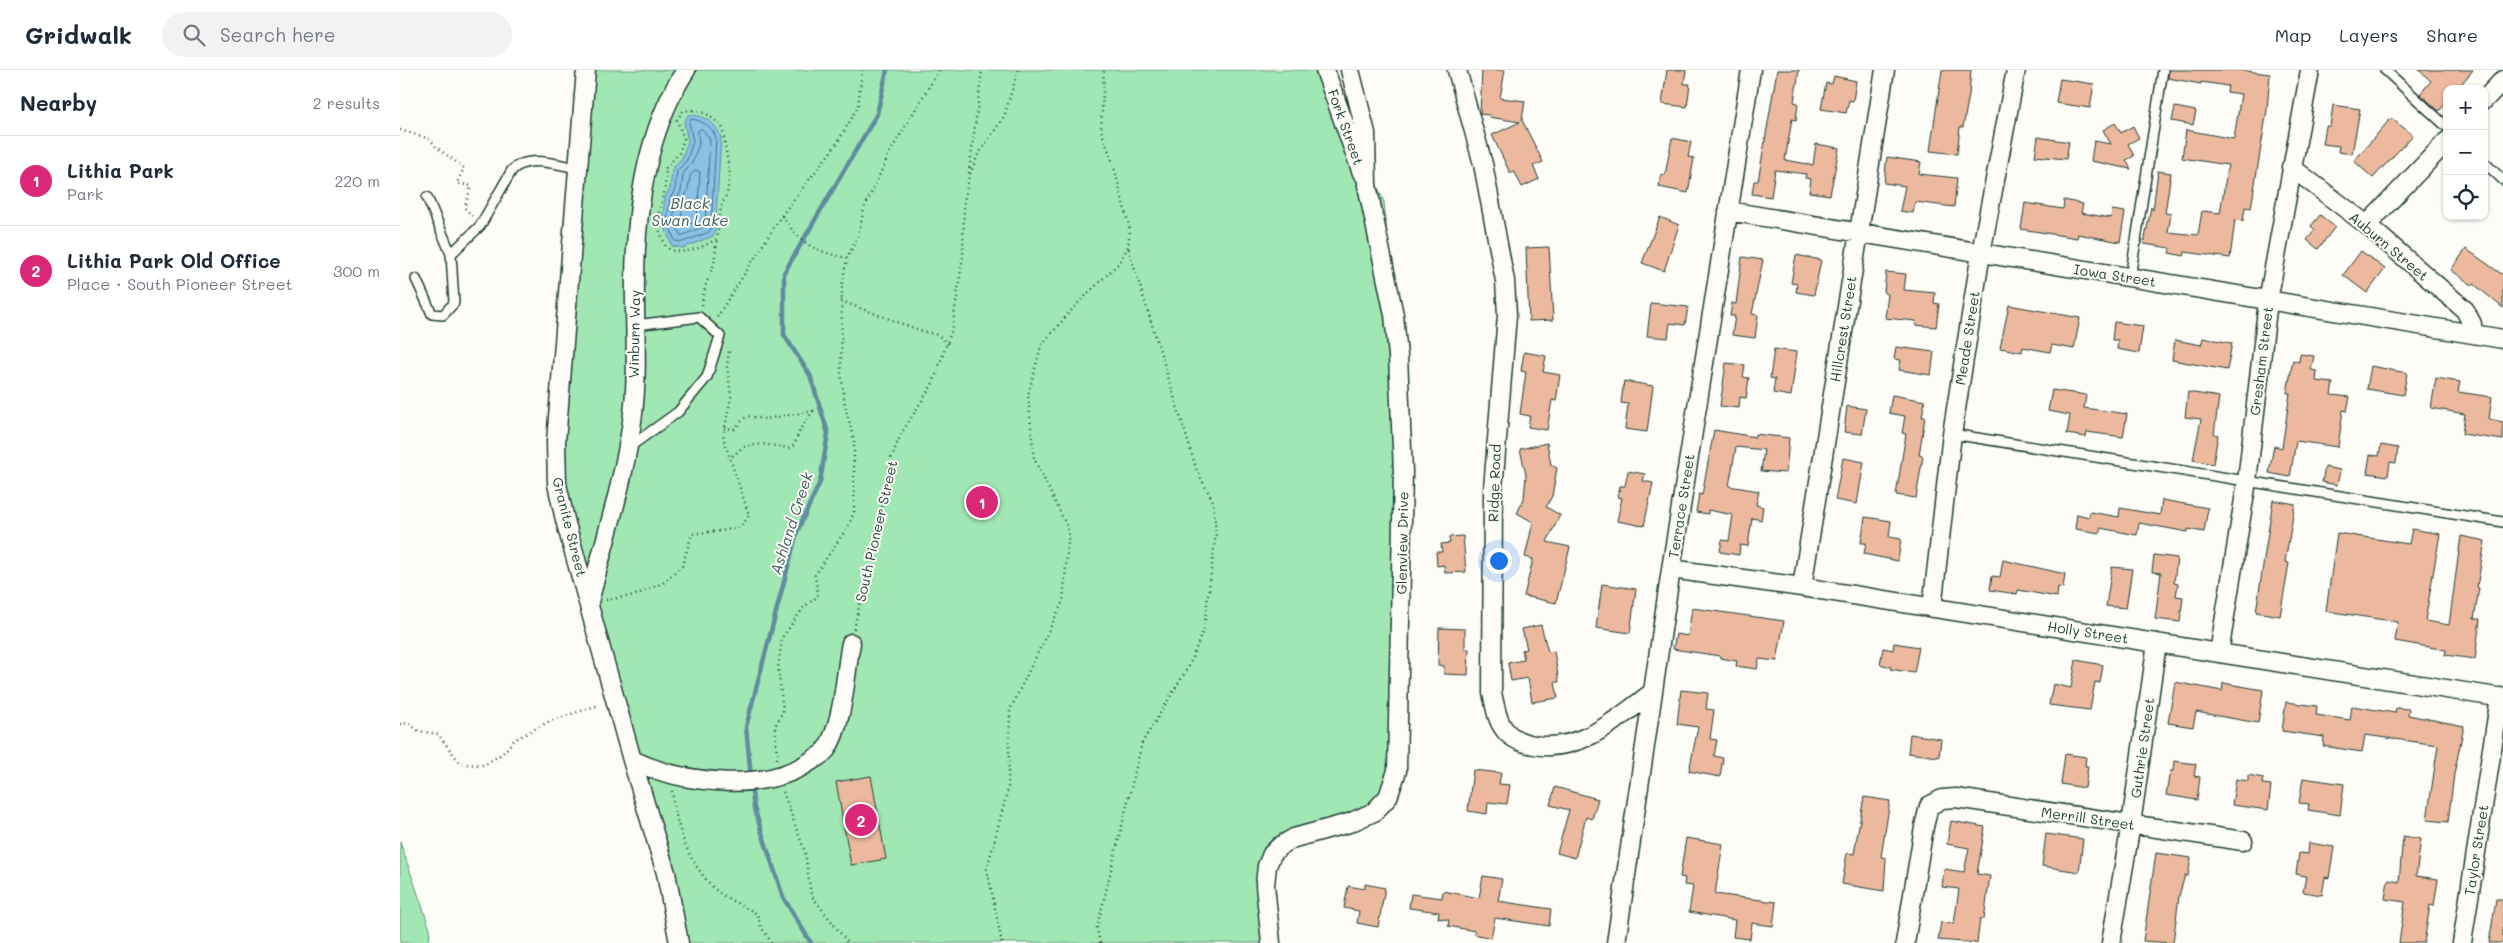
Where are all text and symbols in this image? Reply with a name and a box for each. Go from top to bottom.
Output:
search box [162,12,512,57]
text: Gridwalk [25,19,132,50]
icon: search [180,21,208,49]
text: Search here [220,22,336,47]
text: Map [2275,23,2311,47]
text: Layers [2339,23,2398,47]
text: Share [2426,23,2478,47]
map controls [2443,85,2488,220]
button: + [2443,85,2488,130]
street label: Fork Street [1323,86,1369,168]
text: Nearby [20,89,97,116]
text: 2 results [313,92,380,113]
button: − [2443,130,2488,175]
text: Lithia Park [67,158,174,183]
text: 1 [32,170,40,191]
text: 220 m [334,170,380,191]
button: locate [2443,175,2488,220]
text: Park [67,183,103,204]
water label: Black Swan Lake [651,193,729,230]
street label: Auburn Street [2345,207,2433,285]
text: Lithia Park Old Office [67,248,281,273]
street label: Iowa Street [2072,259,2158,291]
text: 2 [32,260,40,281]
text: 300 m [333,260,380,281]
text: Place · South Pioneer Street [67,273,293,294]
street label: Hillcrest Street [1825,275,1861,383]
street label: Winburn Way [624,290,644,378]
street label: Meade Street [1950,290,1984,386]
street label: Gresham Street [2245,305,2277,417]
street label: Ridge Road [1483,443,1505,522]
street label: Terrace Street [1663,453,1699,559]
street label: South Pioneer Street [850,458,902,604]
water label: Ashland Creek [765,468,817,577]
street label: Granite Street [548,475,592,579]
pin: 1 [966,483,998,521]
street label: Glenview Drive [1392,491,1412,595]
your location [1486,548,1512,574]
street label: Holly Street [2046,616,2130,648]
street label: Guthrie Street [2126,697,2158,799]
pin: 2 [845,801,877,839]
street label: Merrill Street [2040,802,2136,834]
street label: Taylor Street [2459,803,2493,897]

